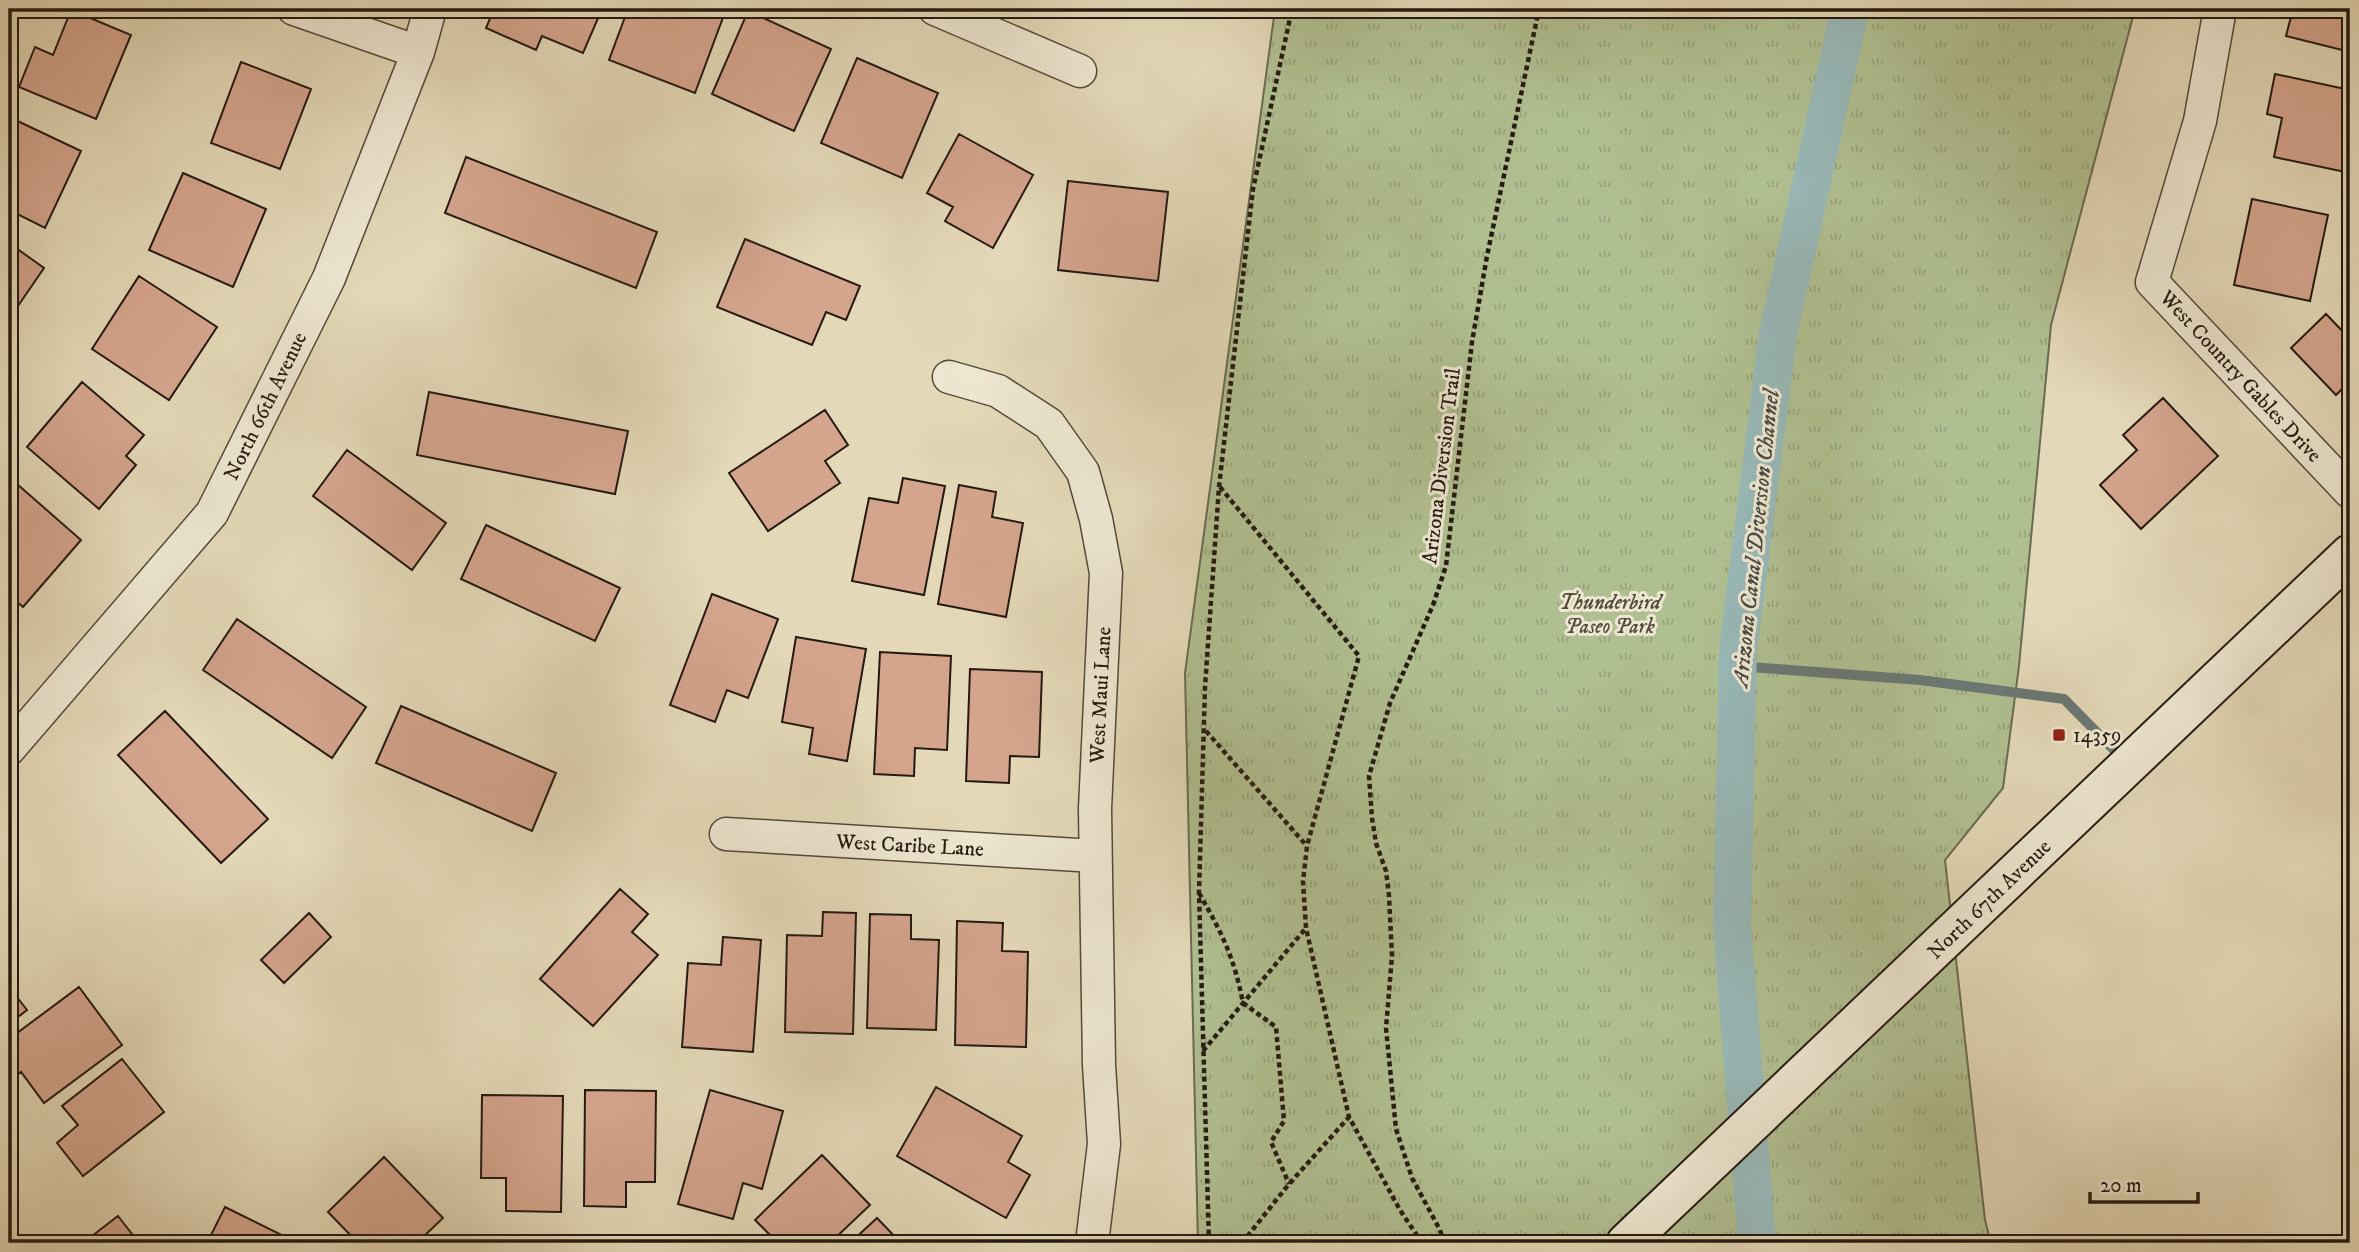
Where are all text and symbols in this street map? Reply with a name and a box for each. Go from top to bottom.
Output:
street label: West Country Gables Drive [2153,284,2327,468]
street label: North 66th Avenue [219,328,313,485]
street label: Arizona Diversion Trail [1417,366,1467,566]
water label: Arizona Canal Diversion Channel [1726,386,1787,691]
park label: Thunderbird Paseo Park [1559,590,1664,640]
street label: West Maui Lane [1084,626,1118,765]
place label: 14359 [2073,723,2122,749]
marker: 14359 [2051,727,2067,743]
street label: West Caribe Lane [834,829,985,863]
street label: North 67th Avenue [1922,834,2057,965]
scale bar [2090,1161,2198,1205]
text: 20 m [2100,1173,2142,1199]

